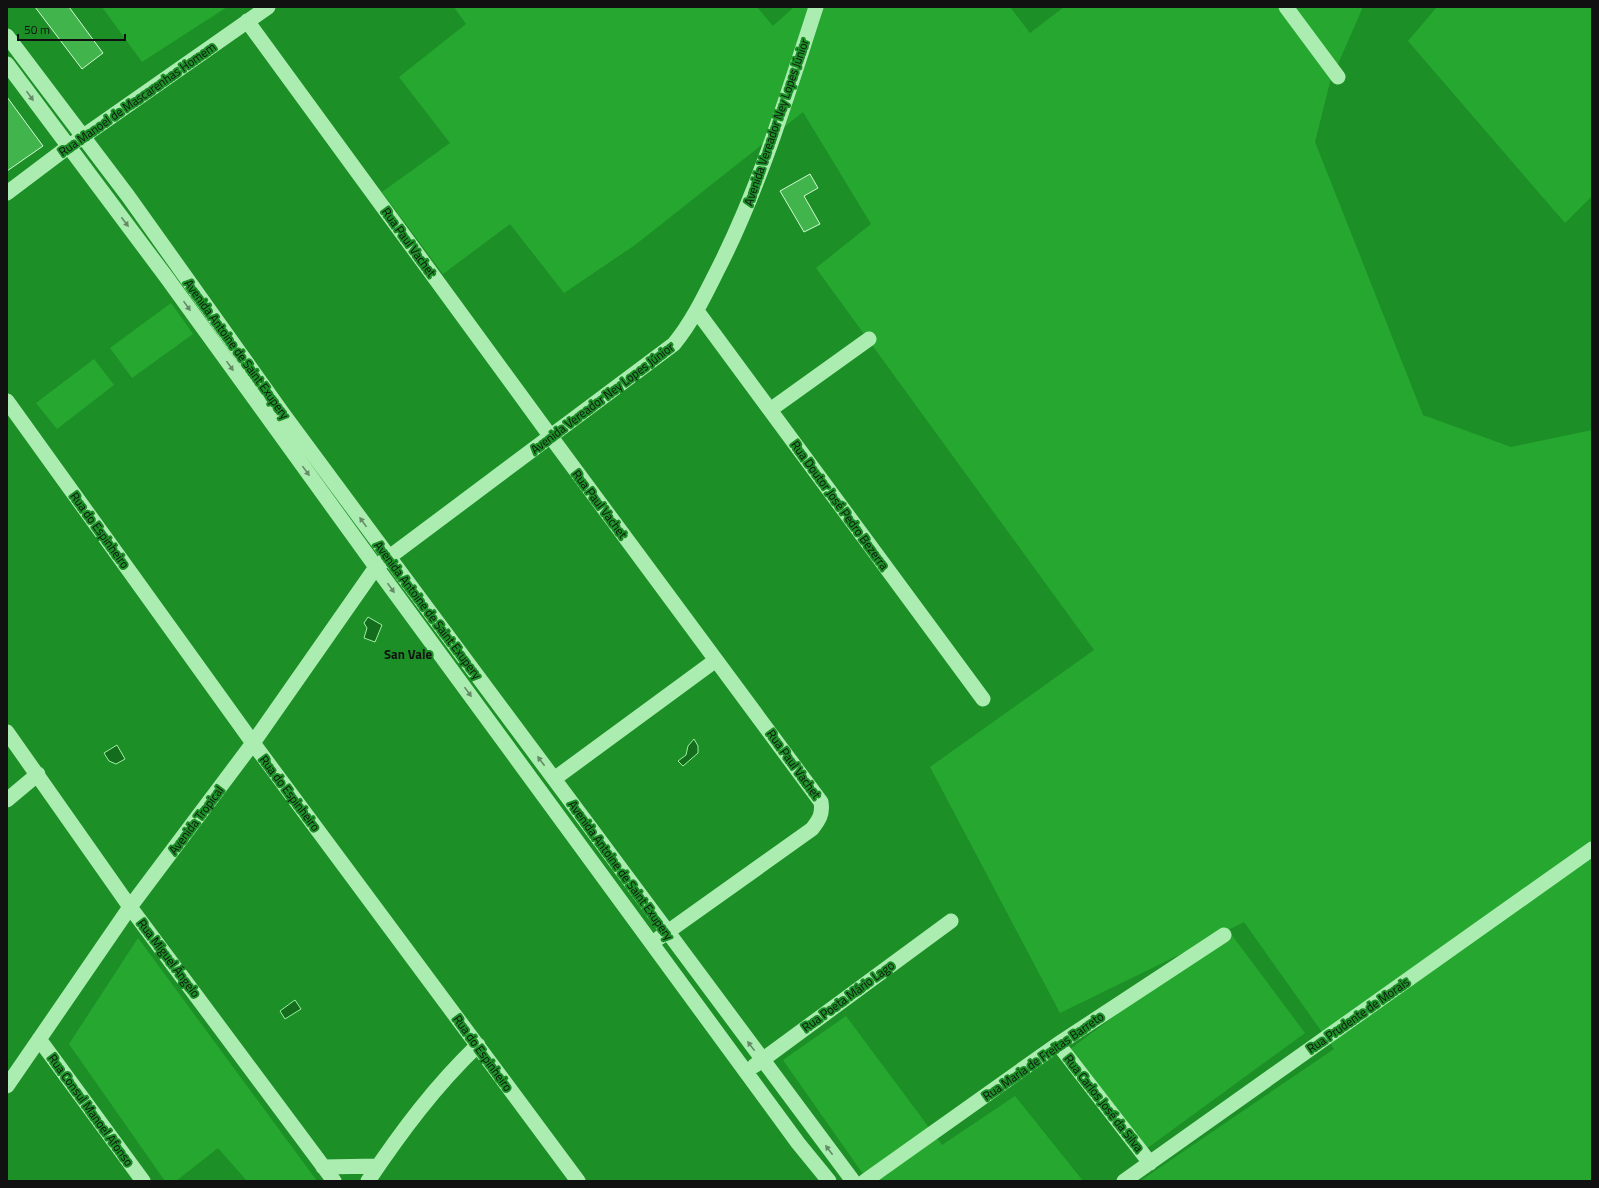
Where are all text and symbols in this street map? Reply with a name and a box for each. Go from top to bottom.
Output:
scale bar [18,16,125,42]
text: 50 m [24,20,50,39]
street label: Avenida Vereador Ney Lopes Júnior [738,36,814,208]
street label: Rua Manoel de Mascarenhas Homem [54,37,220,161]
one-way arrow [26,90,34,101]
street label: Rua Paul Vachet [377,203,441,281]
one-way arrow [121,217,129,228]
street label: Avenida Antoine de Saint Exupery [180,275,294,423]
one-way arrow [183,301,191,311]
street label: Avenida Vereador Ney Lopes Júnior [526,338,678,458]
one-way arrow [226,361,234,371]
street label: Rua Doutor José Pedro Bezerra [786,436,894,574]
one-way arrow [302,466,310,476]
street label: Rua Paul Vachet [568,466,633,543]
street label: Rua do Espinheiro [66,488,134,572]
one-way arrow [359,517,367,528]
street label: Avenida Antoine de Saint Exupery [370,537,487,683]
one-way arrow [387,582,395,593]
district label: San Vale [384,644,432,664]
one-way arrow [464,687,472,698]
street label: Rua Paul Vachet [762,725,826,803]
street label: Rua do Espinheiro [255,751,325,835]
one-way arrow [537,756,545,766]
street label: Avenida Tropical [164,782,228,858]
street label: Avenida Antoine de Saint Exupery [564,796,678,944]
street label: Rua Miguel Ángelo [133,915,205,1001]
street label: Rua Poeta Mário Lago [798,956,898,1036]
street label: Rua Prudente de Morais [1303,972,1414,1058]
street label: Rua Maria de Freitas Barreto [978,1007,1108,1105]
street label: Rua do Espinheiro [449,1011,517,1095]
one-way arrow [747,1040,756,1051]
street label: Rua Consul Manoel Afonso [44,1050,138,1170]
street label: Rua Carlos José da Silva [1060,1050,1148,1156]
one-way arrow [825,1144,833,1155]

